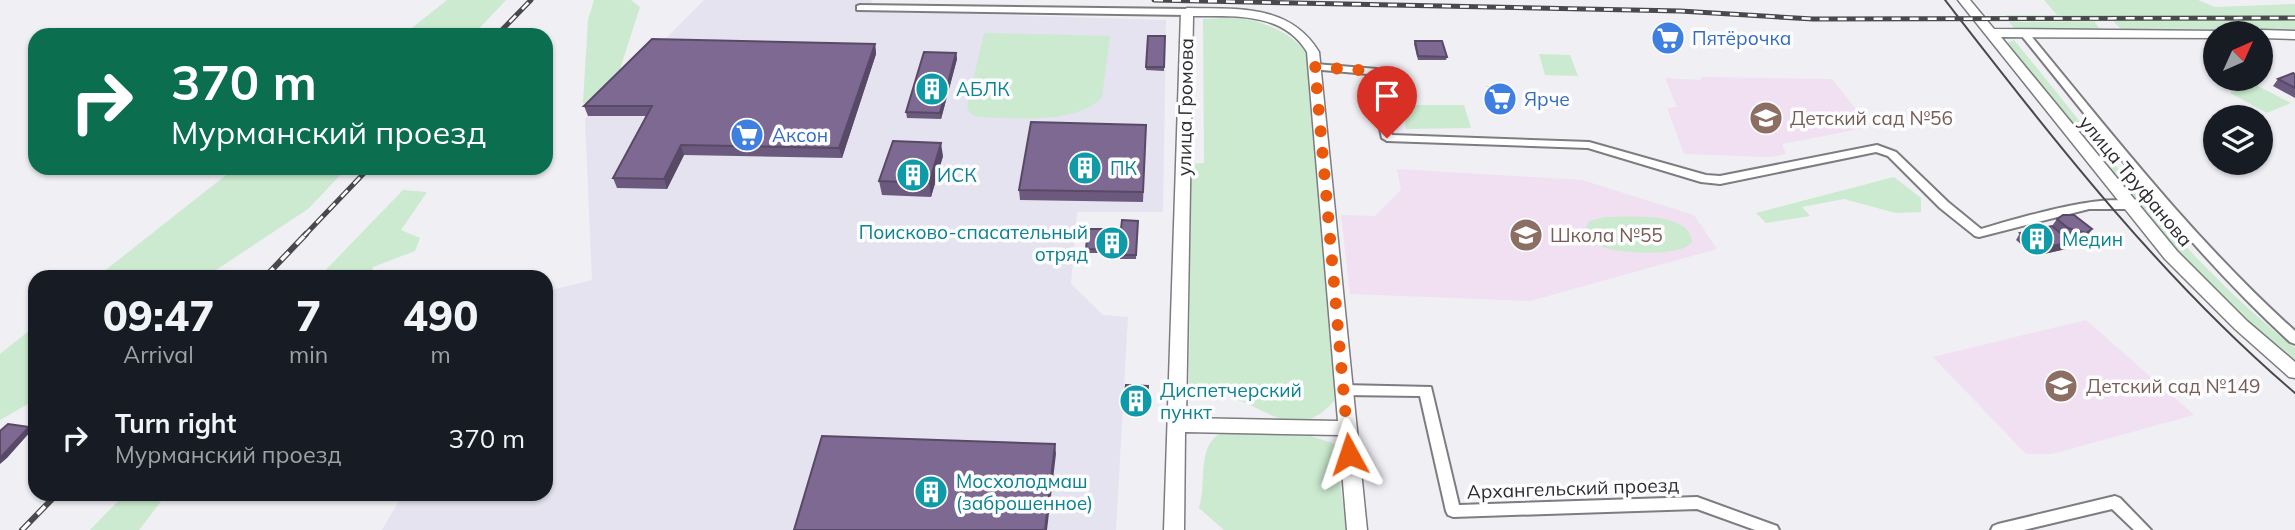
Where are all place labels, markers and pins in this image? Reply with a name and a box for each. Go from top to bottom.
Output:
supermarket icon: Пятёрочка [1649,19,1687,57]
place label: Пятёрочка [1692,26,1791,50]
pin [1357,66,1417,138]
building icon: АБЛК [913,70,951,108]
place label: АБЛК [956,77,1010,101]
supermarket icon: Ярче [1481,80,1519,118]
place label: Ярче [1524,87,1570,111]
school or university icon: Детский сад №56 [1747,99,1785,137]
place label: Детский сад №56 [1790,106,1953,130]
supermarket icon: Аксон [728,116,766,154]
place label: Аксон [772,123,828,147]
building icon: ПК [1066,149,1104,187]
building icon: ИСК [894,156,932,194]
place label: ПК [1110,156,1138,180]
place label: ИСК [937,163,977,187]
school or university icon: Школа №55 [1507,216,1545,254]
place label: Поисково-спасательный отряд [859,220,1088,266]
building icon: Медин [2018,220,2056,258]
place label: Школа №55 [1550,223,1663,247]
building icon: Поисково-спасательный отряд [1093,224,1131,262]
place label: Медин [2062,227,2123,251]
school or university icon: Детский сад №149 [2042,367,2080,405]
place label: Детский сад №149 [2086,374,2260,398]
place label: Диспетчерский пункт [1160,378,1302,424]
building icon: Диспетчерский пункт [1117,382,1155,420]
place label: Мосхолодмаш (заброшенное) [956,469,1093,515]
building icon: Мосхолодмаш (заброшенное) [912,473,950,511]

